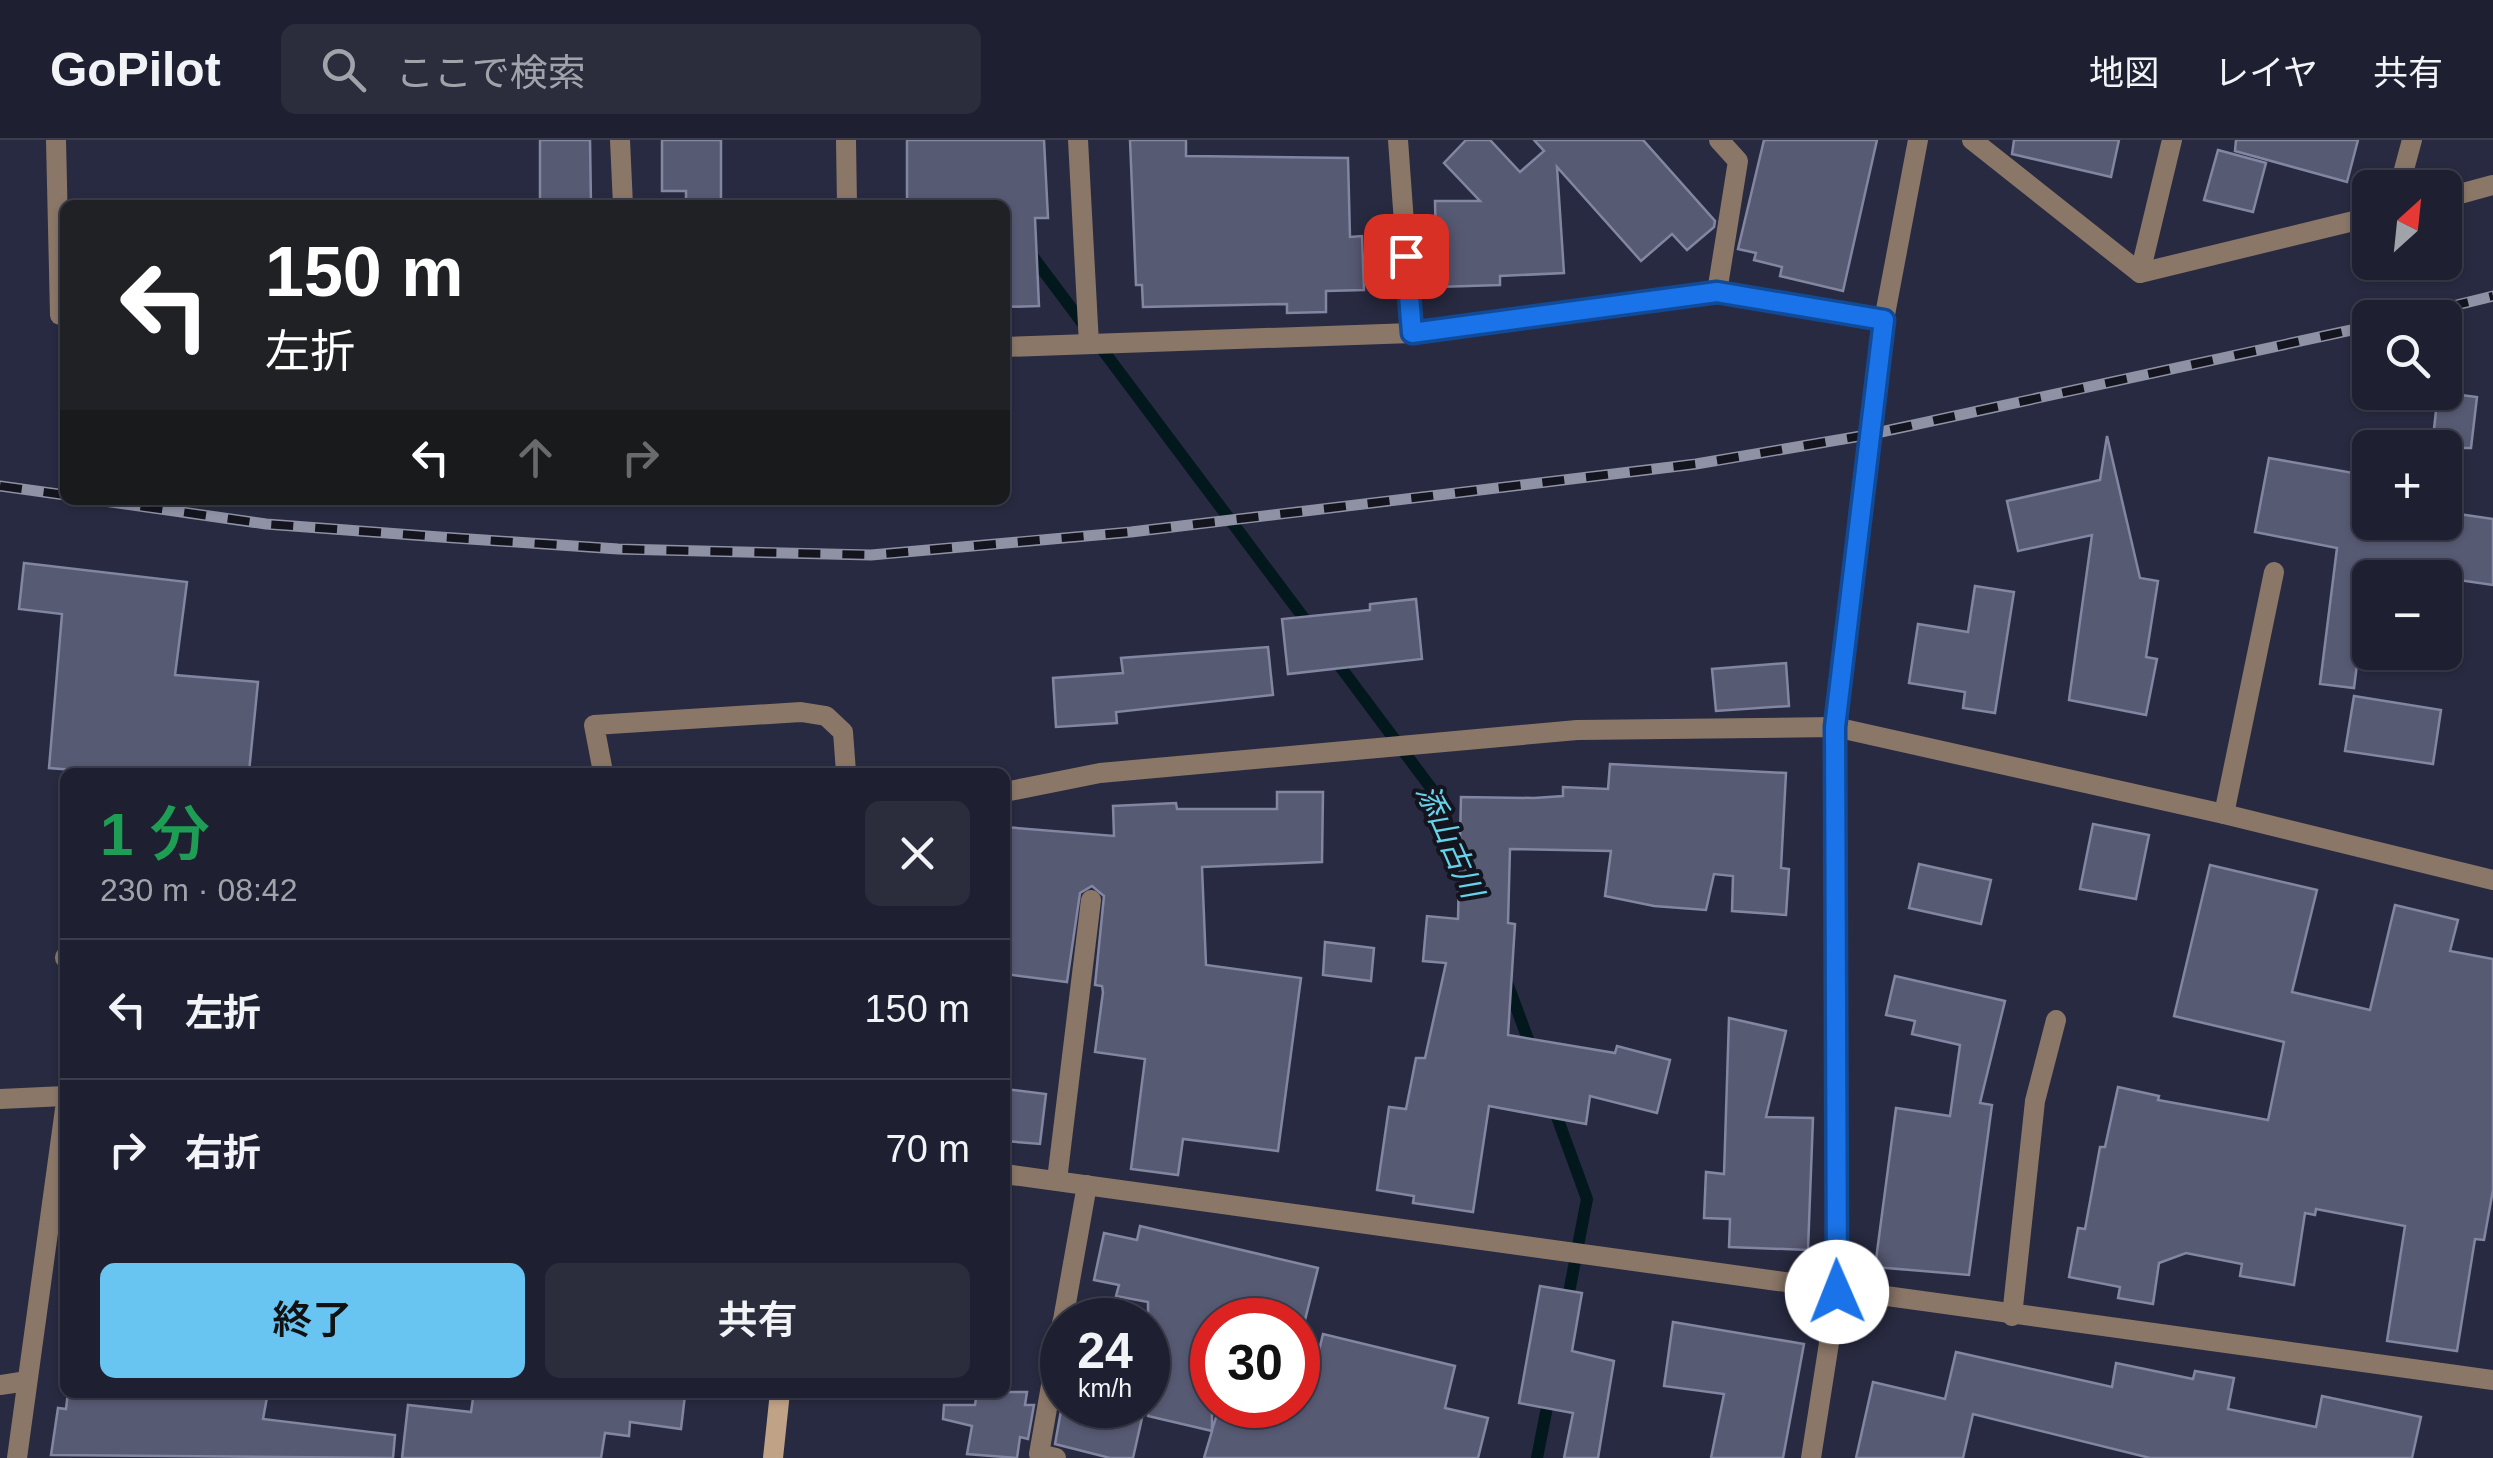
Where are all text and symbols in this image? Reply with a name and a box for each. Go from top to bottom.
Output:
search box [281,24,981,114]
icon: search [316,42,371,97]
text: GoPilot [50,43,221,96]
text: ここで検索 [396,52,586,94]
text: 地図 [2089,53,2159,92]
text: レイヤ [2214,53,2318,92]
text: 共有 [2373,53,2443,92]
north arrow [2352,170,2462,280]
map controls [2352,170,2462,670]
pin [1364,214,1449,299]
icon: arrive [1379,229,1434,284]
text: 150 m [265,233,463,311]
icon: left [100,240,230,370]
button: search [2352,300,2462,410]
text: 左折 [265,326,355,377]
icon: left [403,430,458,485]
icon: ahead [508,430,563,485]
icon: right [613,430,668,485]
button: + [2352,430,2462,540]
button: − [2352,560,2462,670]
water label: 添山古川 [1411,779,1491,905]
text: 1 分 [100,801,210,868]
button: close [865,801,970,906]
text: 230 m · 08:42 [100,872,297,908]
icon: left [100,982,155,1037]
text: 150 m [864,988,970,1030]
text: 左折 [185,992,261,1034]
icon: right [100,1122,155,1177]
text: 70 m [886,1128,970,1170]
text: 右折 [185,1132,261,1174]
position arrow [1785,1240,1889,1344]
button: 終了 [100,1263,525,1378]
button: 共有 [545,1263,970,1378]
speed limit sign: 30 [1190,1298,1320,1428]
text: 24 [1077,1323,1133,1379]
text: km/h [1078,1374,1132,1402]

